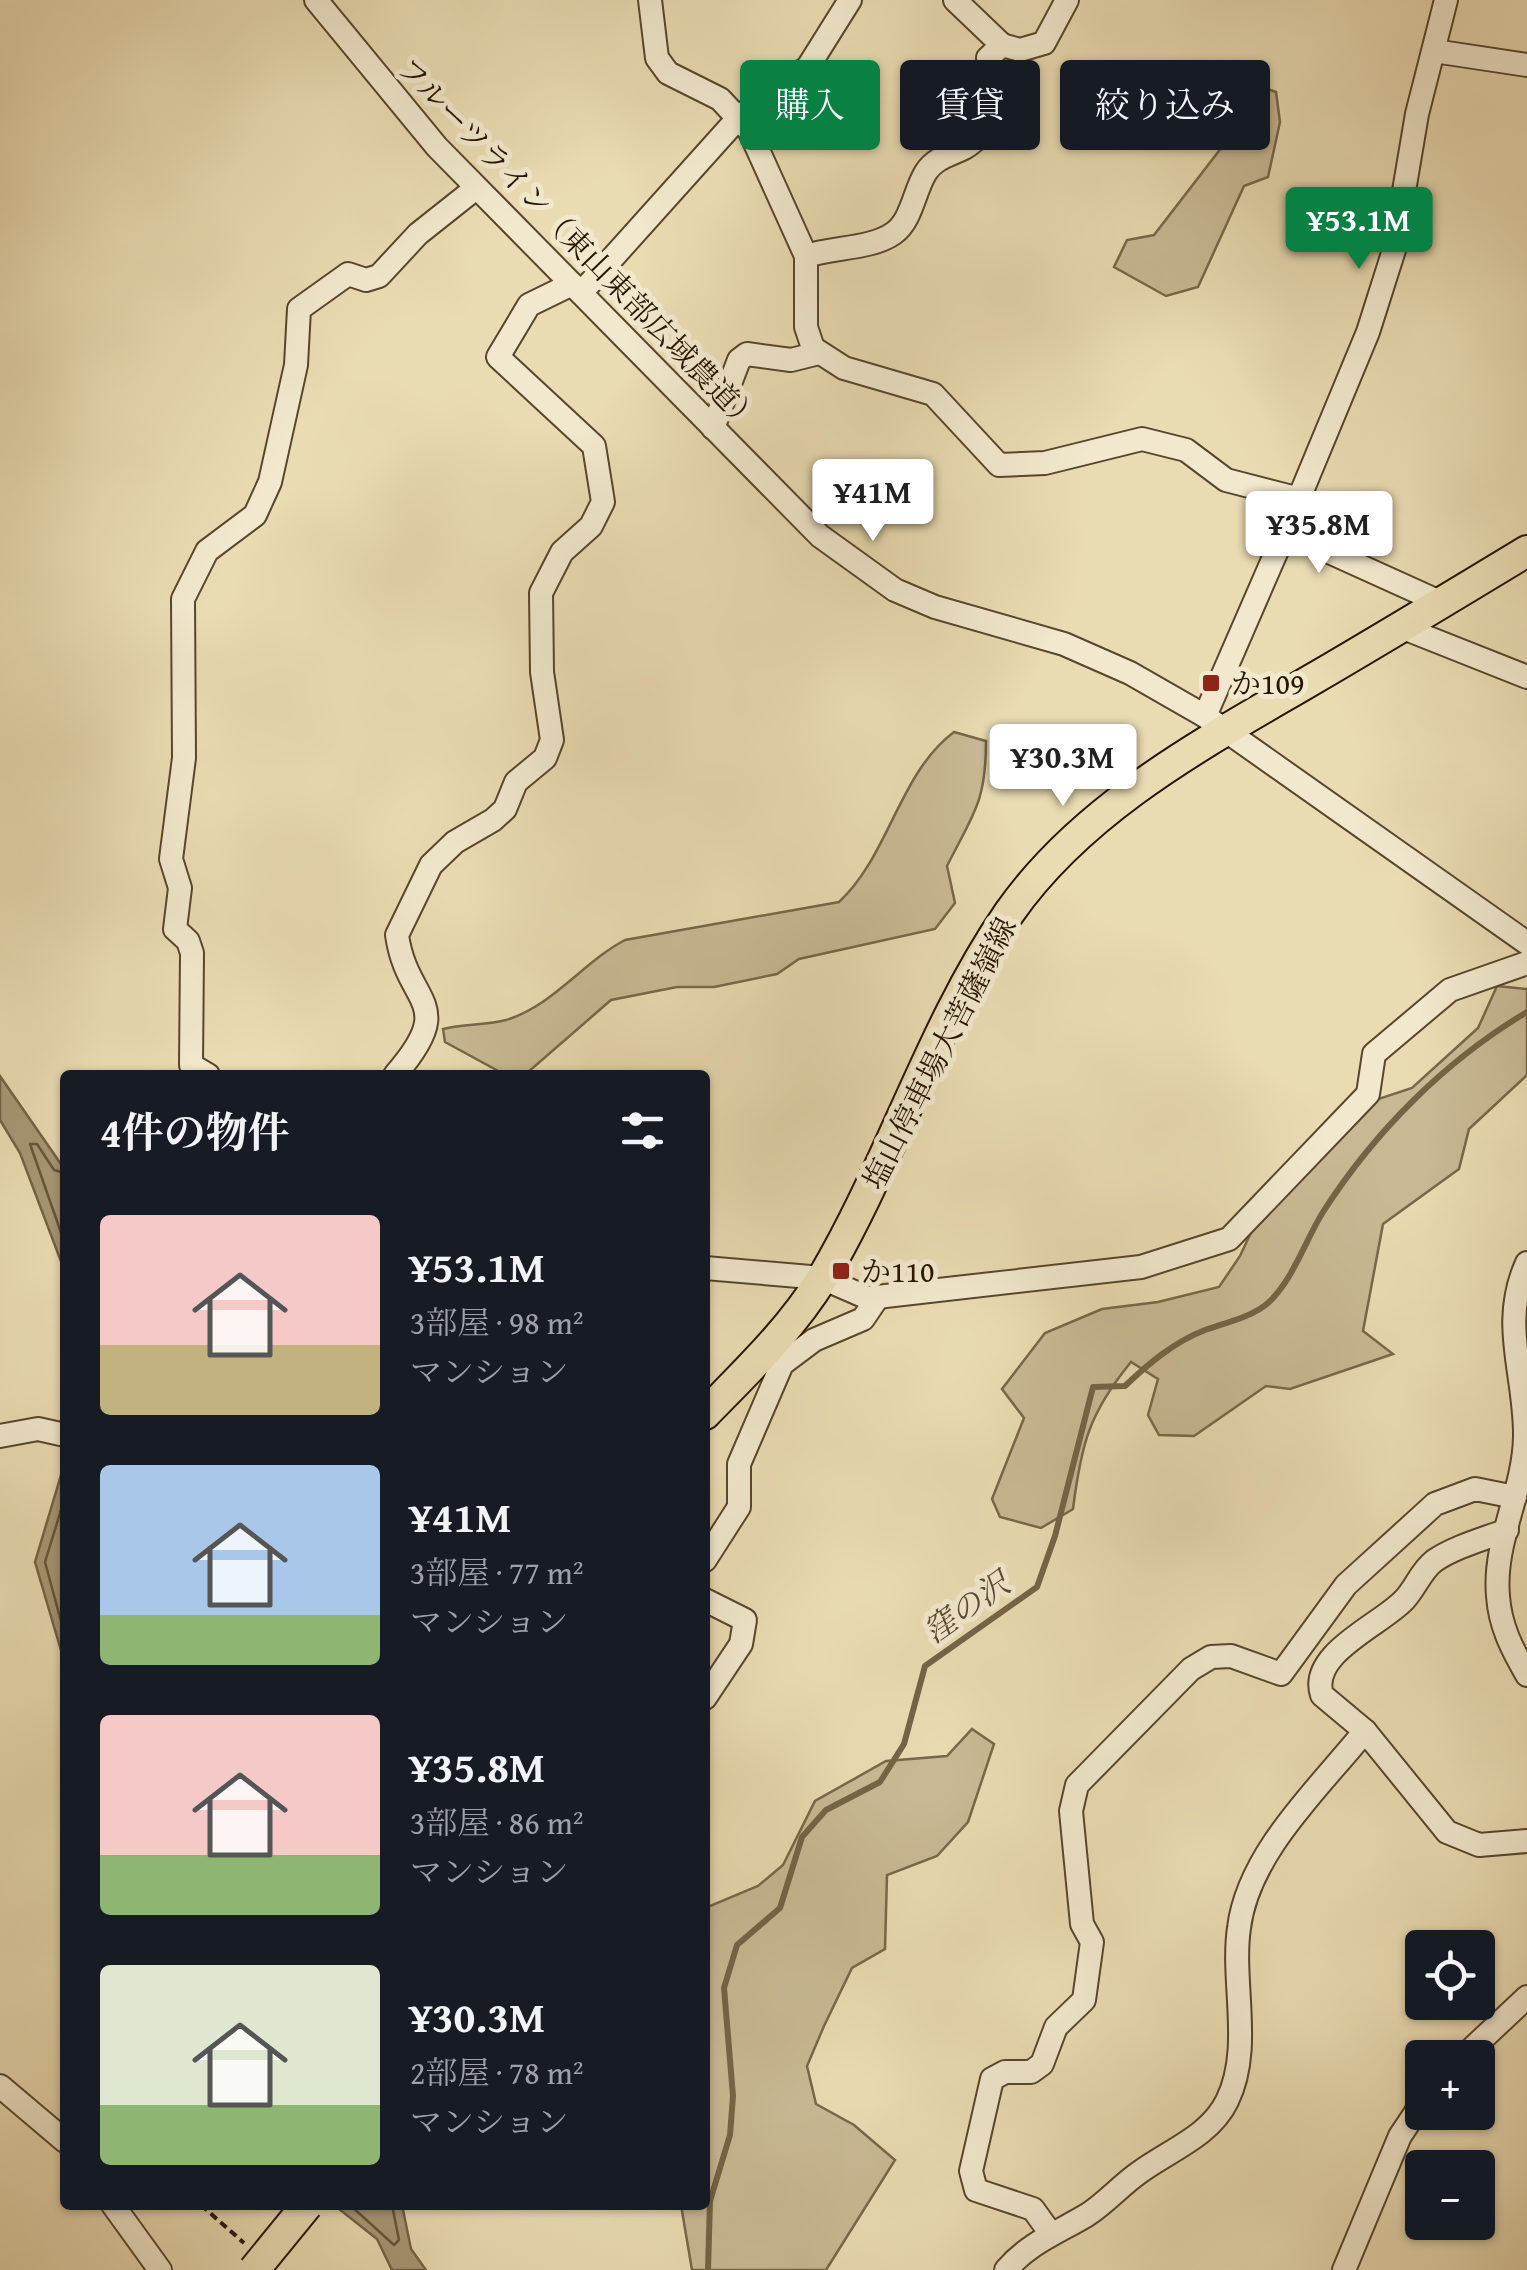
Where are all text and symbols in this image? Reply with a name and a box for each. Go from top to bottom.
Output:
street label: フルーツライン（東山東部広域農道） [387,46,771,442]
chip: 購入 [740,60,880,150]
chip: 賃貸 [900,60,1040,150]
chip: 絞り込み [1060,60,1270,150]
pin: ¥53.1M [1278,187,1440,272]
text: ¥53.1M [1308,196,1410,243]
pin: ¥41M [814,459,932,544]
text: ¥41M [834,468,912,515]
pin: ¥35.8M [1238,491,1400,576]
text: ¥35.8M [1268,500,1370,547]
place label: か109 [1231,661,1304,705]
marker: か109 [1200,672,1222,694]
pin: ¥30.3M [982,724,1144,809]
text: ¥30.3M [1012,733,1114,780]
street label: 塩山停車場大菩薩嶺線 [851,909,1027,1197]
text: 4件の物件 [100,1101,290,1162]
icon: filters [615,1103,670,1158]
text: ¥53.1M [410,1236,545,1297]
place label: か110 [861,1249,934,1293]
icon: home [180,1255,300,1375]
marker: か110 [830,1260,852,1282]
text: 3部屋 · 98 m² [410,1299,584,1346]
text: マンション [410,1348,569,1395]
text: ¥41M [410,1486,511,1547]
icon: home [180,1505,300,1625]
text: 3部屋 · 77 m² [410,1549,584,1596]
water label: 窪の沢 [913,1558,1022,1654]
text: マンション [410,1598,569,1645]
text: ¥35.8M [410,1736,545,1797]
icon: home [180,1755,300,1875]
text: 3部屋 · 86 m² [410,1799,584,1846]
text: マンション [410,1848,569,1895]
map controls [1405,1930,1495,2240]
button: locate [1405,1930,1495,2020]
text: ¥30.3M [410,1986,545,2047]
icon: home [180,2005,300,2125]
button: + [1405,2040,1495,2130]
text: 2部屋 · 78 m² [410,2049,584,2096]
text: マンション [410,2098,569,2145]
button: − [1405,2150,1495,2240]

